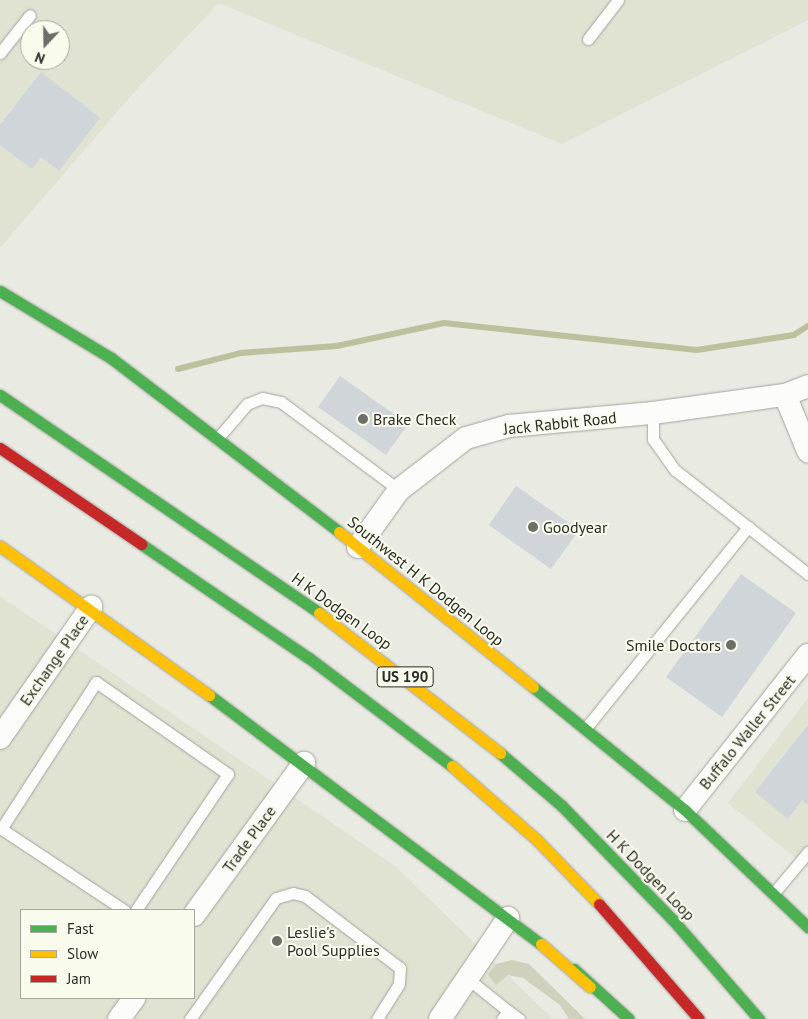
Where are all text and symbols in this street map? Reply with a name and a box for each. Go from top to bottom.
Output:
north arrow [20,20,70,70]
text: N [32,48,48,68]
street label: Jack Rabbit Road [502,407,618,439]
place label: Brake Check [373,409,456,429]
marker: Brake Check [357,413,369,425]
street label: Southwest H K Dodgen Loop [344,512,508,650]
place label: Goodyear [543,517,607,537]
marker: Goodyear [527,521,539,533]
street label: H K Dodgen Loop [288,568,396,654]
street label: Exchange Place [16,611,92,709]
place label: Smile Doctors [626,635,721,655]
marker: Smile Doctors [725,639,737,651]
road number: US 190 [376,664,434,690]
street label: Buffalo Waller Street [695,671,799,793]
street label: Trade Place [218,802,280,876]
street label: H K Dodgen Loop [603,825,699,925]
legend [20,909,195,999]
text: Fast [67,919,94,938]
place label: Leslie's Pool Supplies [287,922,380,960]
marker: Leslie's Pool Supplies [271,935,283,947]
text: Slow [67,944,98,963]
text: Jam [67,969,91,988]

